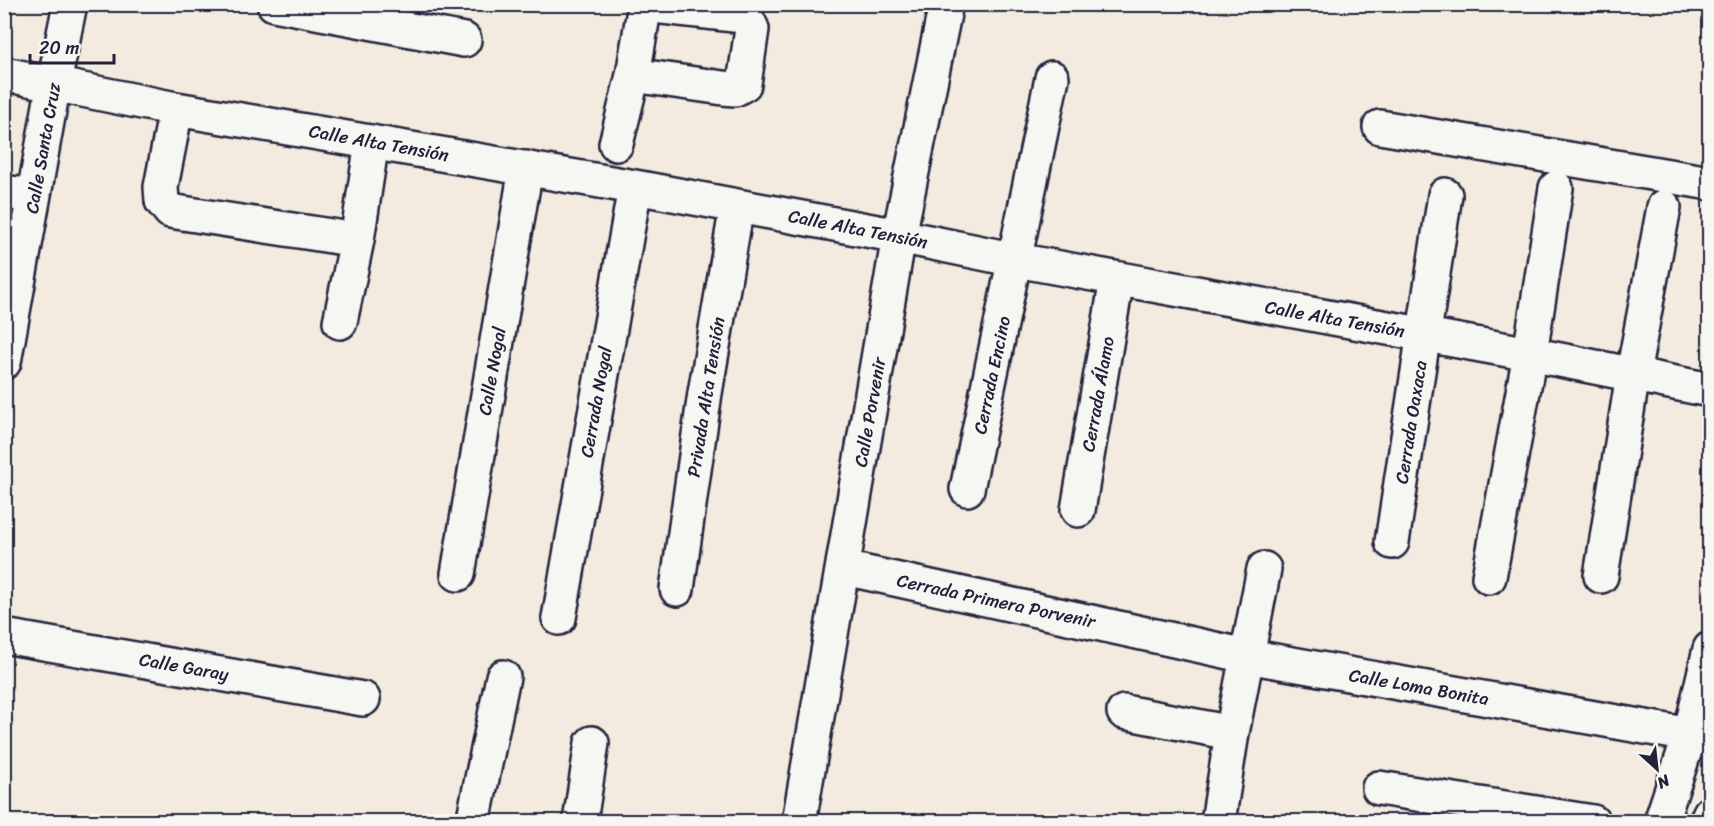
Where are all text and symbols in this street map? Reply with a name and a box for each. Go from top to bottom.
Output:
scale bar [30,27,114,65]
text: 20 m [39,32,79,64]
street label: Calle Santa Cruz [16,80,70,216]
street label: Calle Alta Tensión [307,115,452,171]
street label: Calle Alta Tensión [785,200,931,258]
street label: Calle Alta Tensión [1263,291,1408,347]
street label: Cerrada Encino [964,313,1020,437]
street label: Privada Alta Tensión [678,314,735,479]
street label: Calle Nogal [468,323,516,418]
street label: Cerrada Álamo [1072,334,1124,454]
street label: Cerrada Nogal [570,343,622,460]
street label: Calle Porvenir [845,353,896,469]
street label: Cerrada Oaxaca [1385,358,1437,486]
street label: Cerrada Primera Porvenir [894,564,1100,638]
street label: Calle Garay [137,643,232,691]
street label: Calle Loma Bonita [1347,659,1491,715]
north arrow [1627,739,1687,799]
text: N [1651,766,1676,798]

